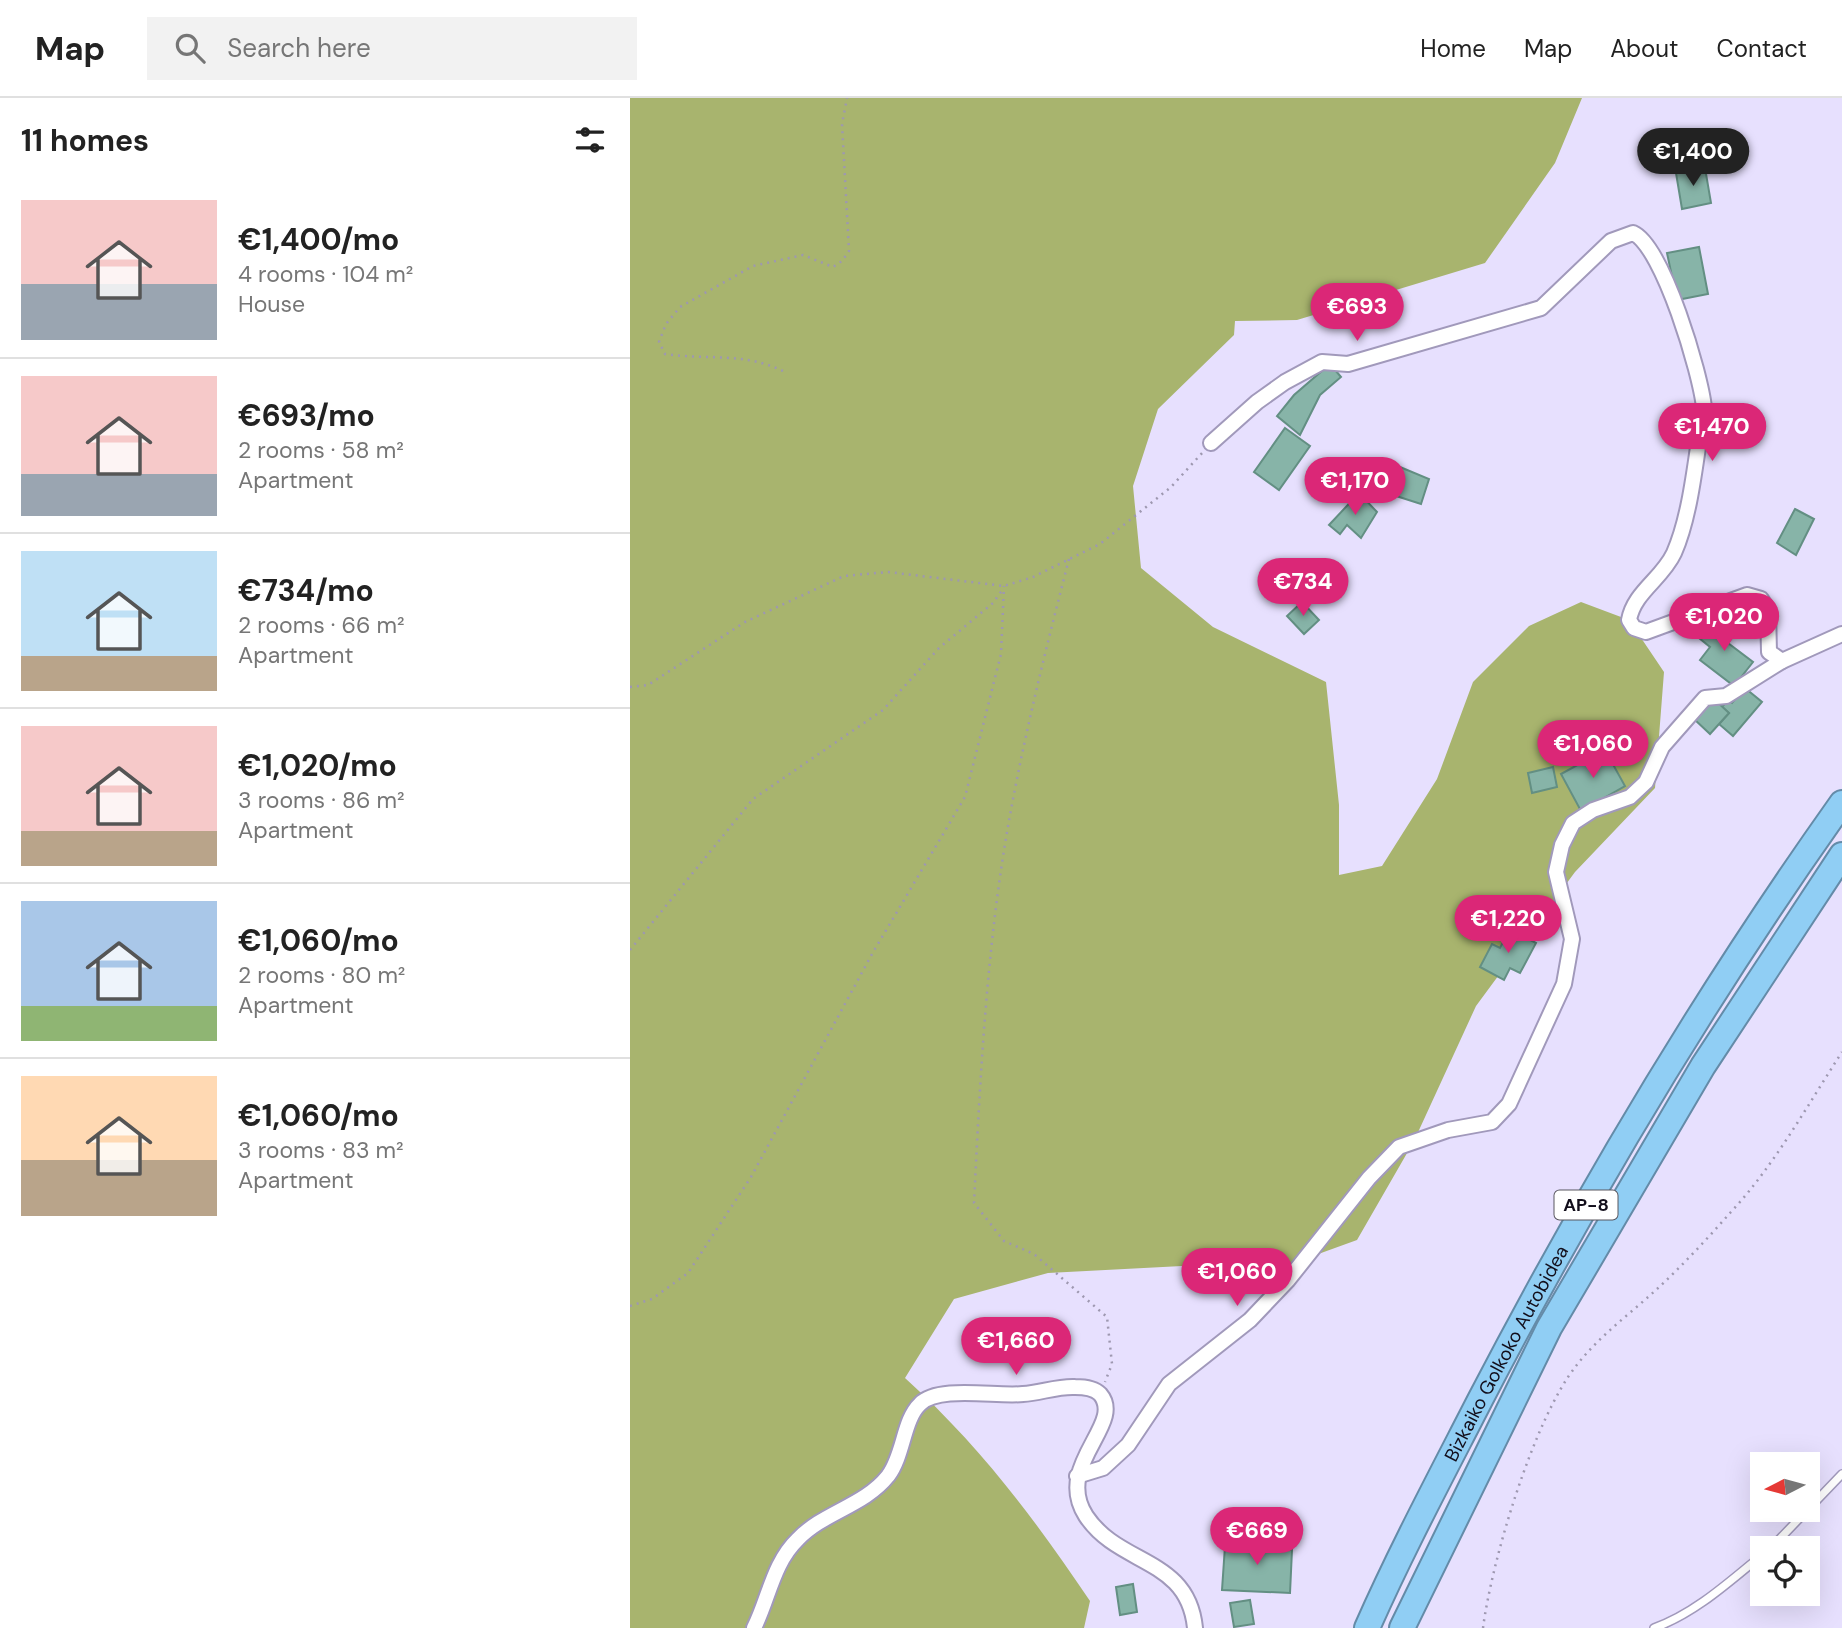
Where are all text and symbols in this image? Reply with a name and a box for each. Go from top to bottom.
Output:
search box [147,17,637,80]
text: Map [35,27,105,70]
icon: search [171,29,209,67]
text: Search here [227,31,371,65]
text: Home [1420,33,1486,64]
text: Map [1524,33,1572,64]
text: About [1610,33,1679,64]
text: Contact [1717,33,1807,64]
text: 11 homes [21,121,149,160]
icon: filters [571,121,609,159]
pin: €1,400 [1636,129,1750,188]
text: €1,400 [1653,136,1733,166]
text: €1,400/mo [238,220,399,259]
icon: home [77,228,161,312]
text: 4 rooms · 104 m² [238,259,413,289]
pin: €693 [1316,284,1398,343]
text: House [238,289,305,319]
text: €693 [1327,291,1387,321]
text: €693/mo [238,396,375,435]
icon: home [77,404,161,488]
pin: €1,470 [1655,404,1769,463]
text: €1,470 [1674,411,1750,441]
text: 2 rooms · 58 m² [238,435,404,465]
pin: €1,170 [1298,458,1412,517]
text: Apartment [238,465,353,495]
text: €1,170 [1321,465,1389,495]
pin: €734 [1262,559,1344,618]
text: €734 [1273,566,1333,596]
text: €734/mo [238,571,374,610]
icon: home [77,579,161,663]
pin: €1,020 [1667,594,1781,653]
text: €1,020 [1685,601,1763,631]
text: 2 rooms · 66 m² [238,610,405,640]
text: Apartment [238,640,353,670]
pin: €1,060 [1536,720,1650,780]
text: €1,060 [1553,728,1633,758]
text: €1,020/mo [238,746,397,785]
icon: home [77,754,161,838]
text: 3 rooms · 86 m² [238,785,405,815]
text: Apartment [238,815,353,845]
pin: €1,220 [1451,896,1565,955]
text: €1,220 [1471,903,1545,933]
text: €1,060/mo [238,921,399,960]
icon: home [77,929,161,1013]
text: 2 rooms · 80 m² [238,960,405,990]
text: Apartment [238,990,353,1020]
text: €1,060/mo [238,1096,399,1135]
icon: home [77,1104,161,1188]
text: 3 rooms · 83 m² [238,1135,404,1165]
text: Apartment [238,1165,353,1195]
road number: AP-8 [1555,1190,1618,1220]
street label: Bizkaiko Golkoko Autobidea [1438,1241,1573,1465]
pin: €1,060 [1180,1248,1294,1308]
text: €1,060 [1197,1256,1277,1286]
pin: €1,660 [959,1318,1073,1377]
text: €1,660 [977,1325,1055,1355]
north arrow [1750,1452,1820,1522]
map controls [1750,1452,1820,1606]
pin: €669 [1216,1508,1298,1567]
text: €669 [1226,1515,1288,1545]
button: locate [1750,1536,1820,1606]

